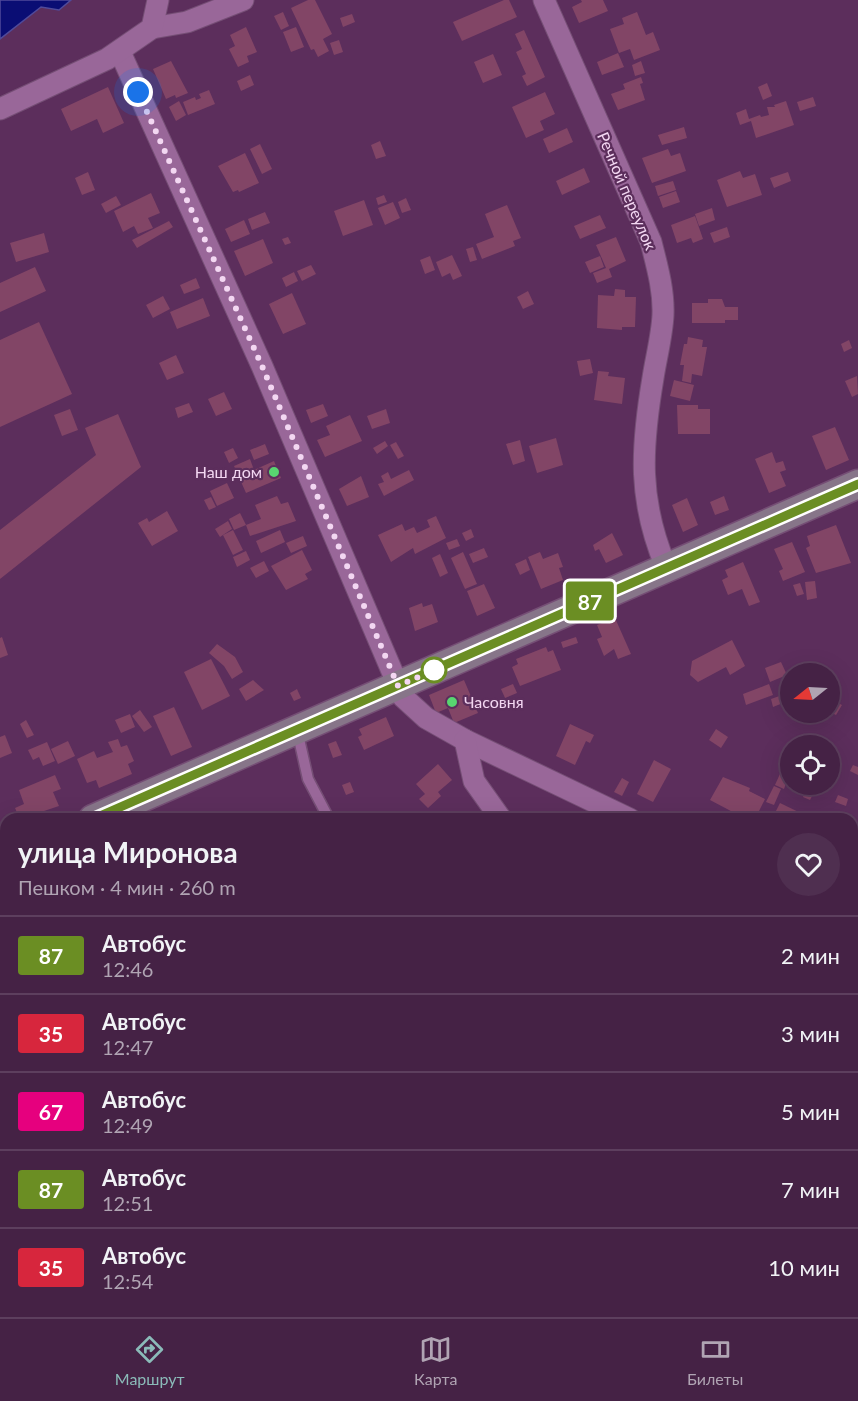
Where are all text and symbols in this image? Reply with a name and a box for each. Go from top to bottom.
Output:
your location [123,77,153,107]
street label: Речной переулок [594,129,661,253]
place label: Наш дом [195,462,262,481]
marker: Наш дом [267,465,281,479]
line badge: 87 [563,582,617,620]
text: 87 [578,589,602,614]
unlabelled marker [421,657,447,683]
north arrow [780,663,840,723]
map controls [780,663,840,795]
place label: Часовня [464,692,524,711]
marker: Часовня [445,695,459,709]
button: locate [780,735,840,795]
button: heart [777,833,840,896]
text: улица Миронова [18,835,238,869]
text: Пешком · 4 мин · 260 m [18,875,236,899]
text: Автобус [102,930,186,957]
text: 2 мин [781,942,840,969]
text: 87 [39,943,63,968]
text: 12:46 [102,957,153,981]
text: Автобус [102,1008,186,1035]
text: 3 мин [781,1020,840,1047]
text: 35 [39,1021,63,1046]
text: 12:47 [102,1035,153,1059]
text: Автобус [102,1086,186,1113]
text: 5 мин [781,1098,840,1125]
text: 67 [39,1099,63,1124]
text: 12:49 [102,1113,153,1137]
text: Автобус [102,1164,186,1191]
text: 7 мин [781,1176,840,1203]
text: 87 [39,1177,63,1202]
text: 12:51 [102,1191,153,1215]
text: Автобус [102,1242,186,1269]
text: 10 мин [768,1254,840,1281]
text: 35 [39,1255,63,1280]
text: 12:54 [102,1269,153,1293]
tab: Маршрут [115,1333,185,1388]
tab: Карта [414,1333,457,1388]
tab: Билеты [687,1333,743,1388]

